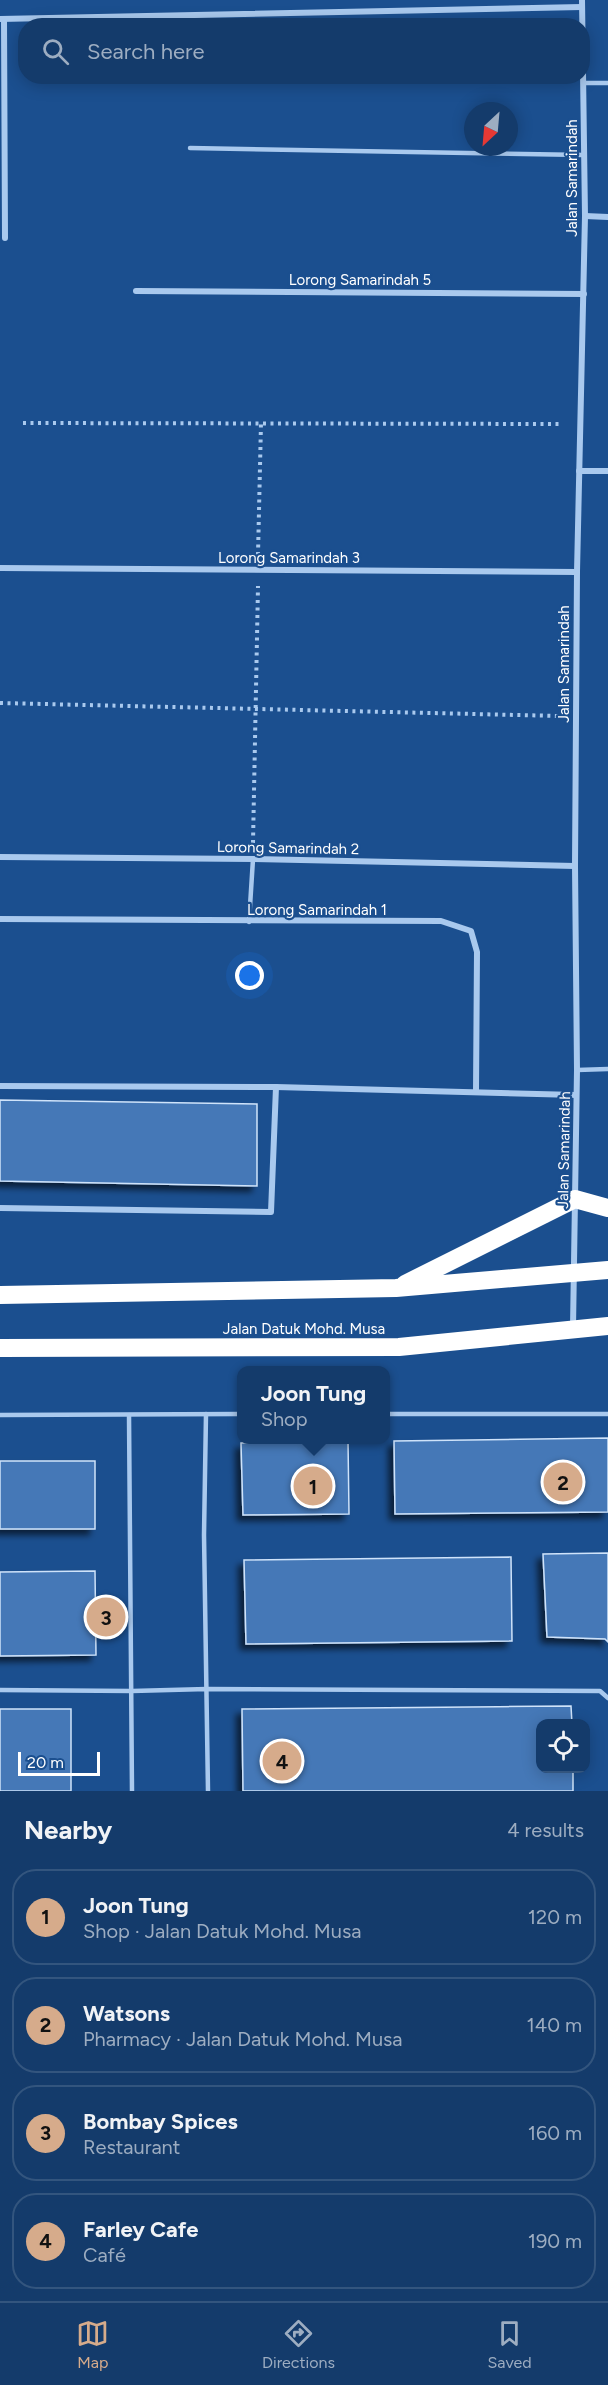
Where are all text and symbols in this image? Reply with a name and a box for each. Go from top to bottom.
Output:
search box [18,18,590,84]
icon: search [39,35,72,68]
text: Search here [87,38,205,65]
north arrow [464,102,518,156]
street label: Jalan Samarindah [563,119,581,237]
street label: Lorong Samarindah 5 [289,271,431,289]
street label: Lorong Samarindah 3 [218,549,360,567]
street label: Jalan Samarindah [555,605,573,723]
street label: Lorong Samarindah 2 [217,838,359,858]
street label: Lorong Samarindah 1 [247,901,387,919]
your location [235,961,264,990]
street label: Jalan Samarindah [554,1091,574,1209]
street label: Jalan Datuk Mohd. Musa [223,1320,385,1338]
popup [237,1366,390,1444]
text: Joon Tung [261,1380,366,1407]
text: Shop [261,1407,308,1431]
pin: 2 [544,1460,582,1504]
pin: 1 [294,1464,332,1508]
pin: 3 [86,1594,126,1640]
map controls [536,1719,590,1773]
button: locate [536,1719,590,1773]
pin: 4 [262,1738,302,1784]
scale bar [18,1749,100,1776]
text: 20 m [27,1753,64,1772]
text: Nearby [24,1814,112,1846]
text: 4 results [507,1818,584,1842]
text: Joon Tung [83,1892,189,1919]
text: 1 [41,1905,50,1929]
text: 120 m [528,1905,582,1929]
text: Shop · Jalan Datuk Mohd. Musa [83,1919,361,1943]
text: Watsons [83,2000,170,2027]
text: 2 [40,2013,51,2037]
text: 140 m [527,2013,582,2037]
text: Pharmacy · Jalan Datuk Mohd. Musa [83,2027,403,2051]
text: Bombay Spices [83,2108,238,2135]
text: 3 [40,2121,51,2145]
text: 160 m [528,2121,582,2145]
text: Restaurant [83,2135,180,2159]
text: Farley Cafe [83,2216,198,2243]
text: 4 [39,2229,52,2253]
text: 190 m [528,2229,582,2253]
text: Café [83,2243,126,2267]
tab: Map [76,2317,109,2372]
tab: Directions [262,2317,335,2372]
tab: Saved [488,2317,532,2372]

